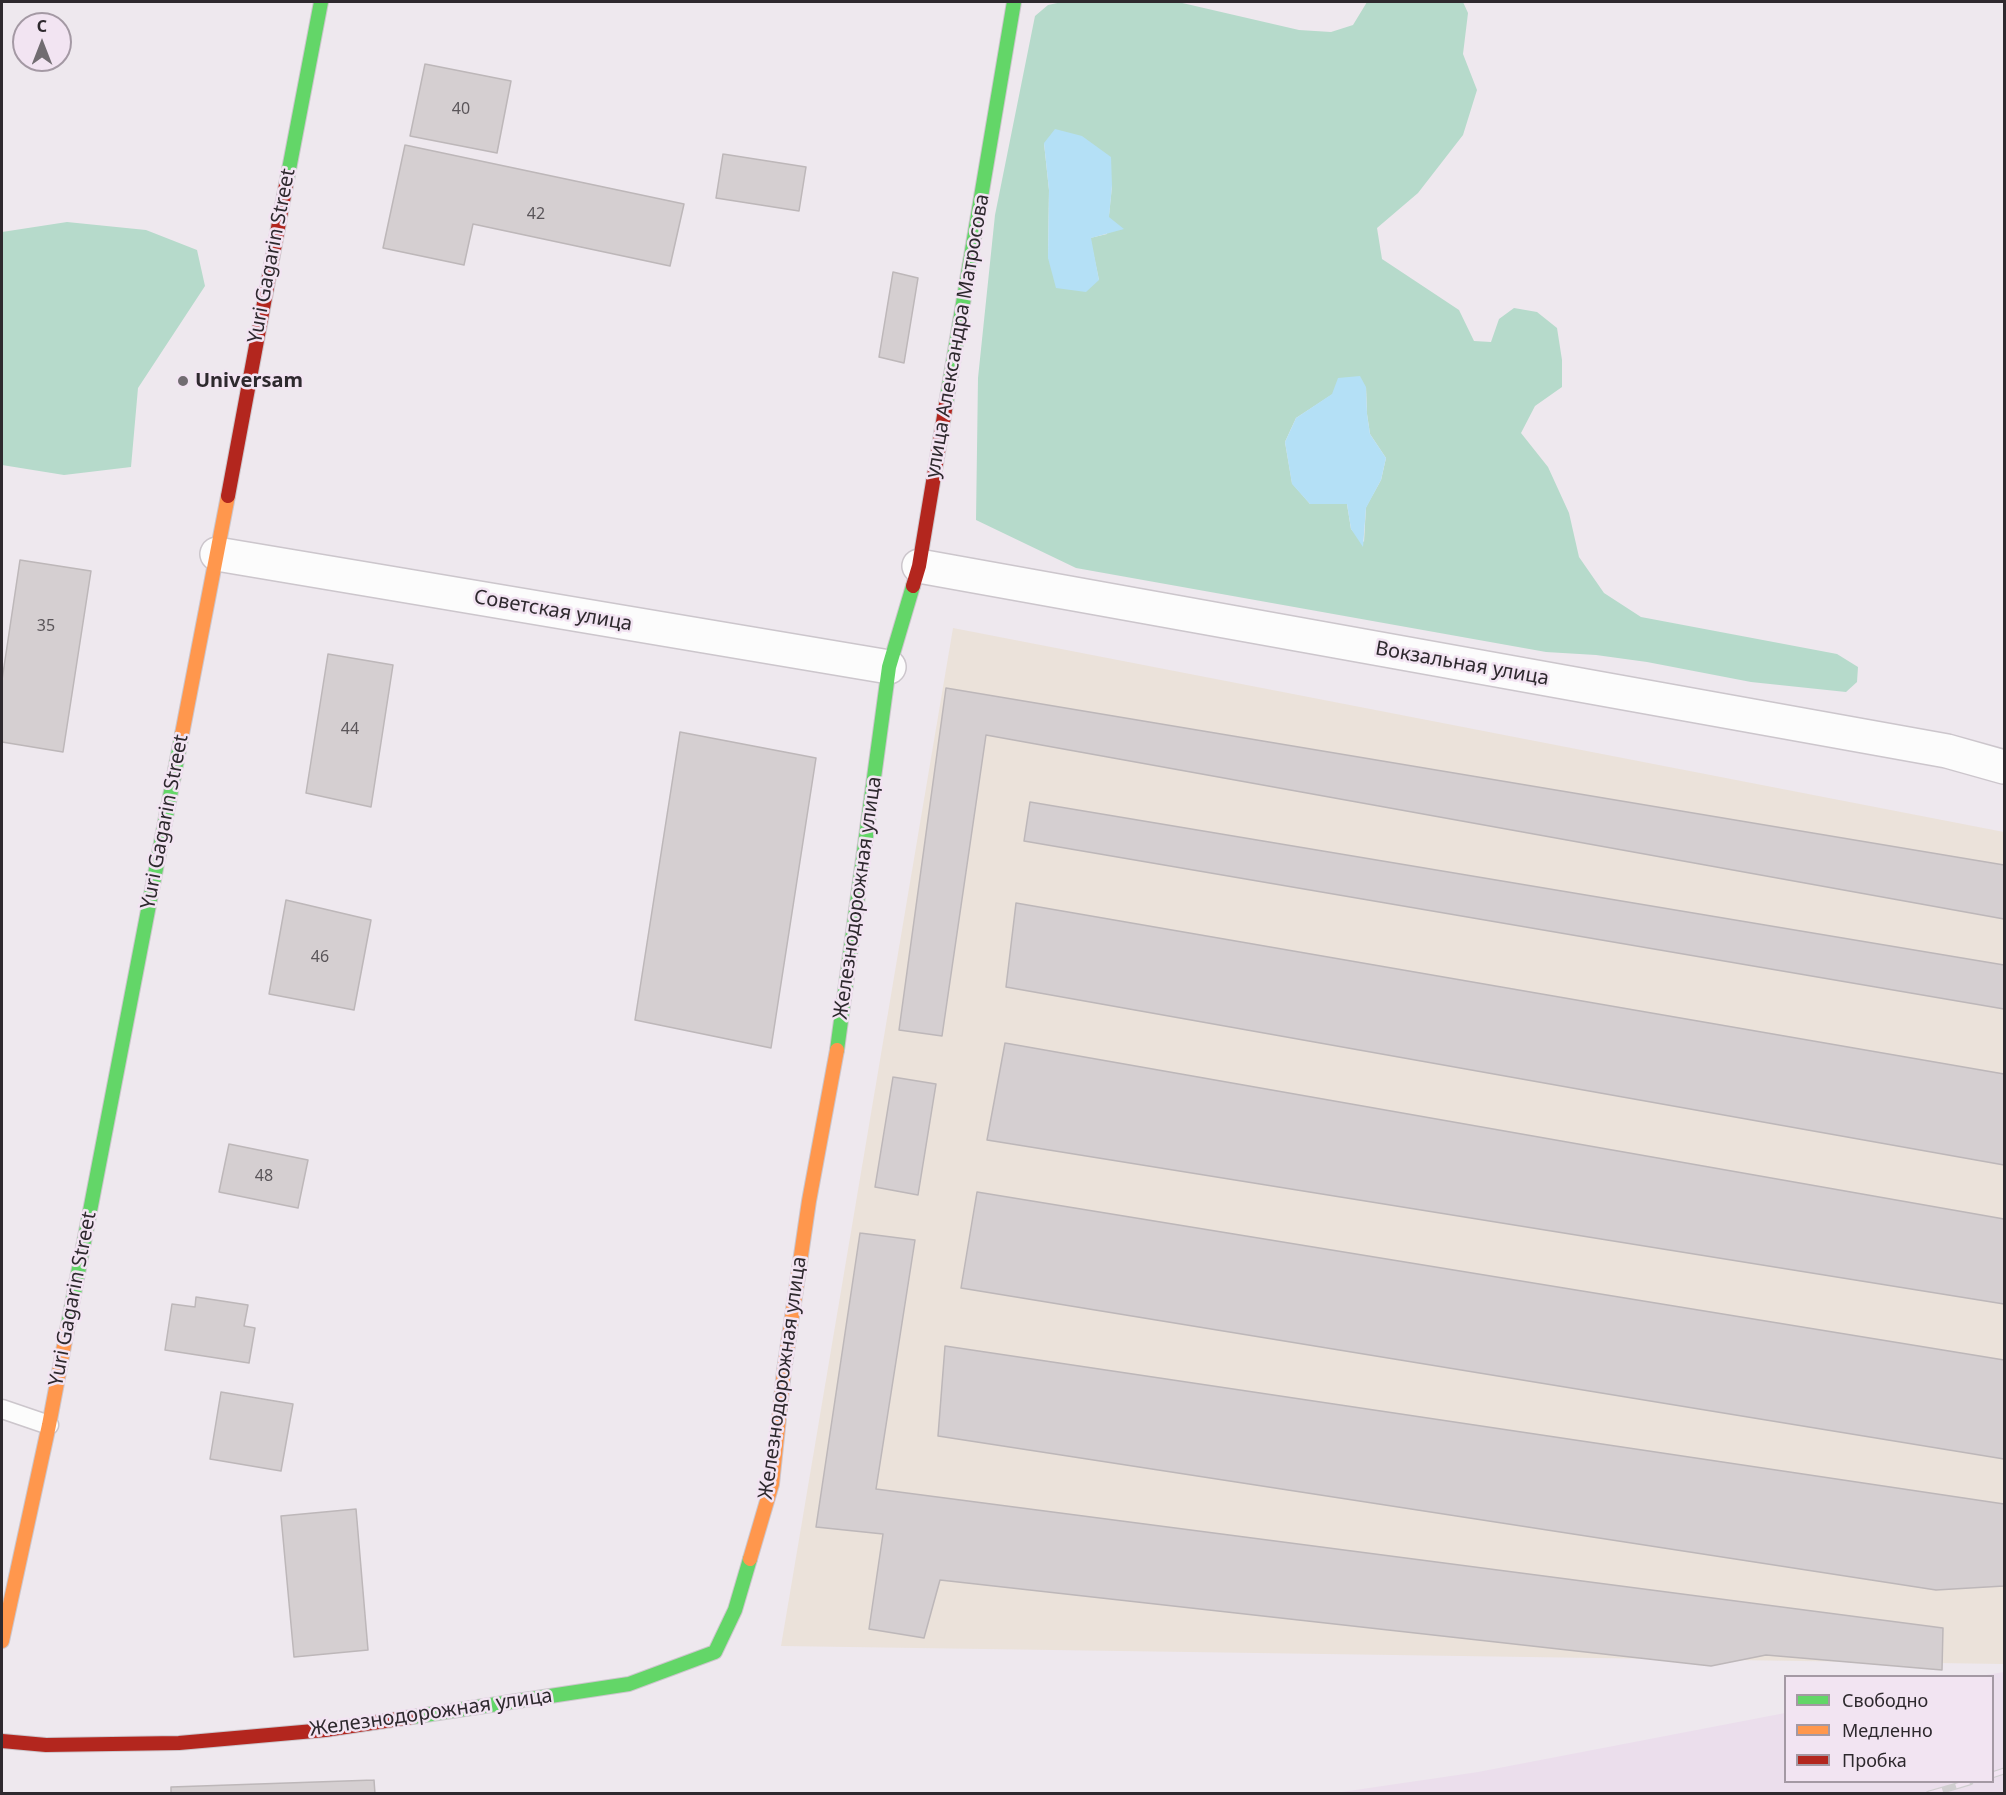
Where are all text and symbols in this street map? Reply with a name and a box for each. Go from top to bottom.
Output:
north arrow [12,12,72,72]
text: С [37,15,47,37]
house number: 40 [452,99,470,119]
street label: Yuri Gagarin Street [243,166,301,346]
street label: улица Александра Матросова [921,192,995,480]
house number: 42 [527,204,545,224]
place label: Universam [195,369,303,393]
marker: Universam [176,374,190,388]
street label: Советская улица [472,585,634,637]
house number: 35 [37,616,55,636]
street label: Вокзальная улица [1373,637,1551,691]
house number: 44 [341,719,359,739]
street label: Yuri Gagarin Street [136,732,194,912]
street label: Железнодорожная улица [829,775,887,1021]
house number: 46 [311,947,329,967]
house number: 48 [255,1166,273,1186]
street label: Yuri Gagarin Street [44,1209,102,1389]
street label: Железнодорожная улица [754,1255,812,1501]
legend [1784,1675,1994,1783]
street label: Железнодорожная улица [308,1684,554,1742]
text: Свободно [1842,1688,1928,1712]
text: Медленно [1842,1718,1933,1742]
text: Пробка [1842,1748,1907,1772]

